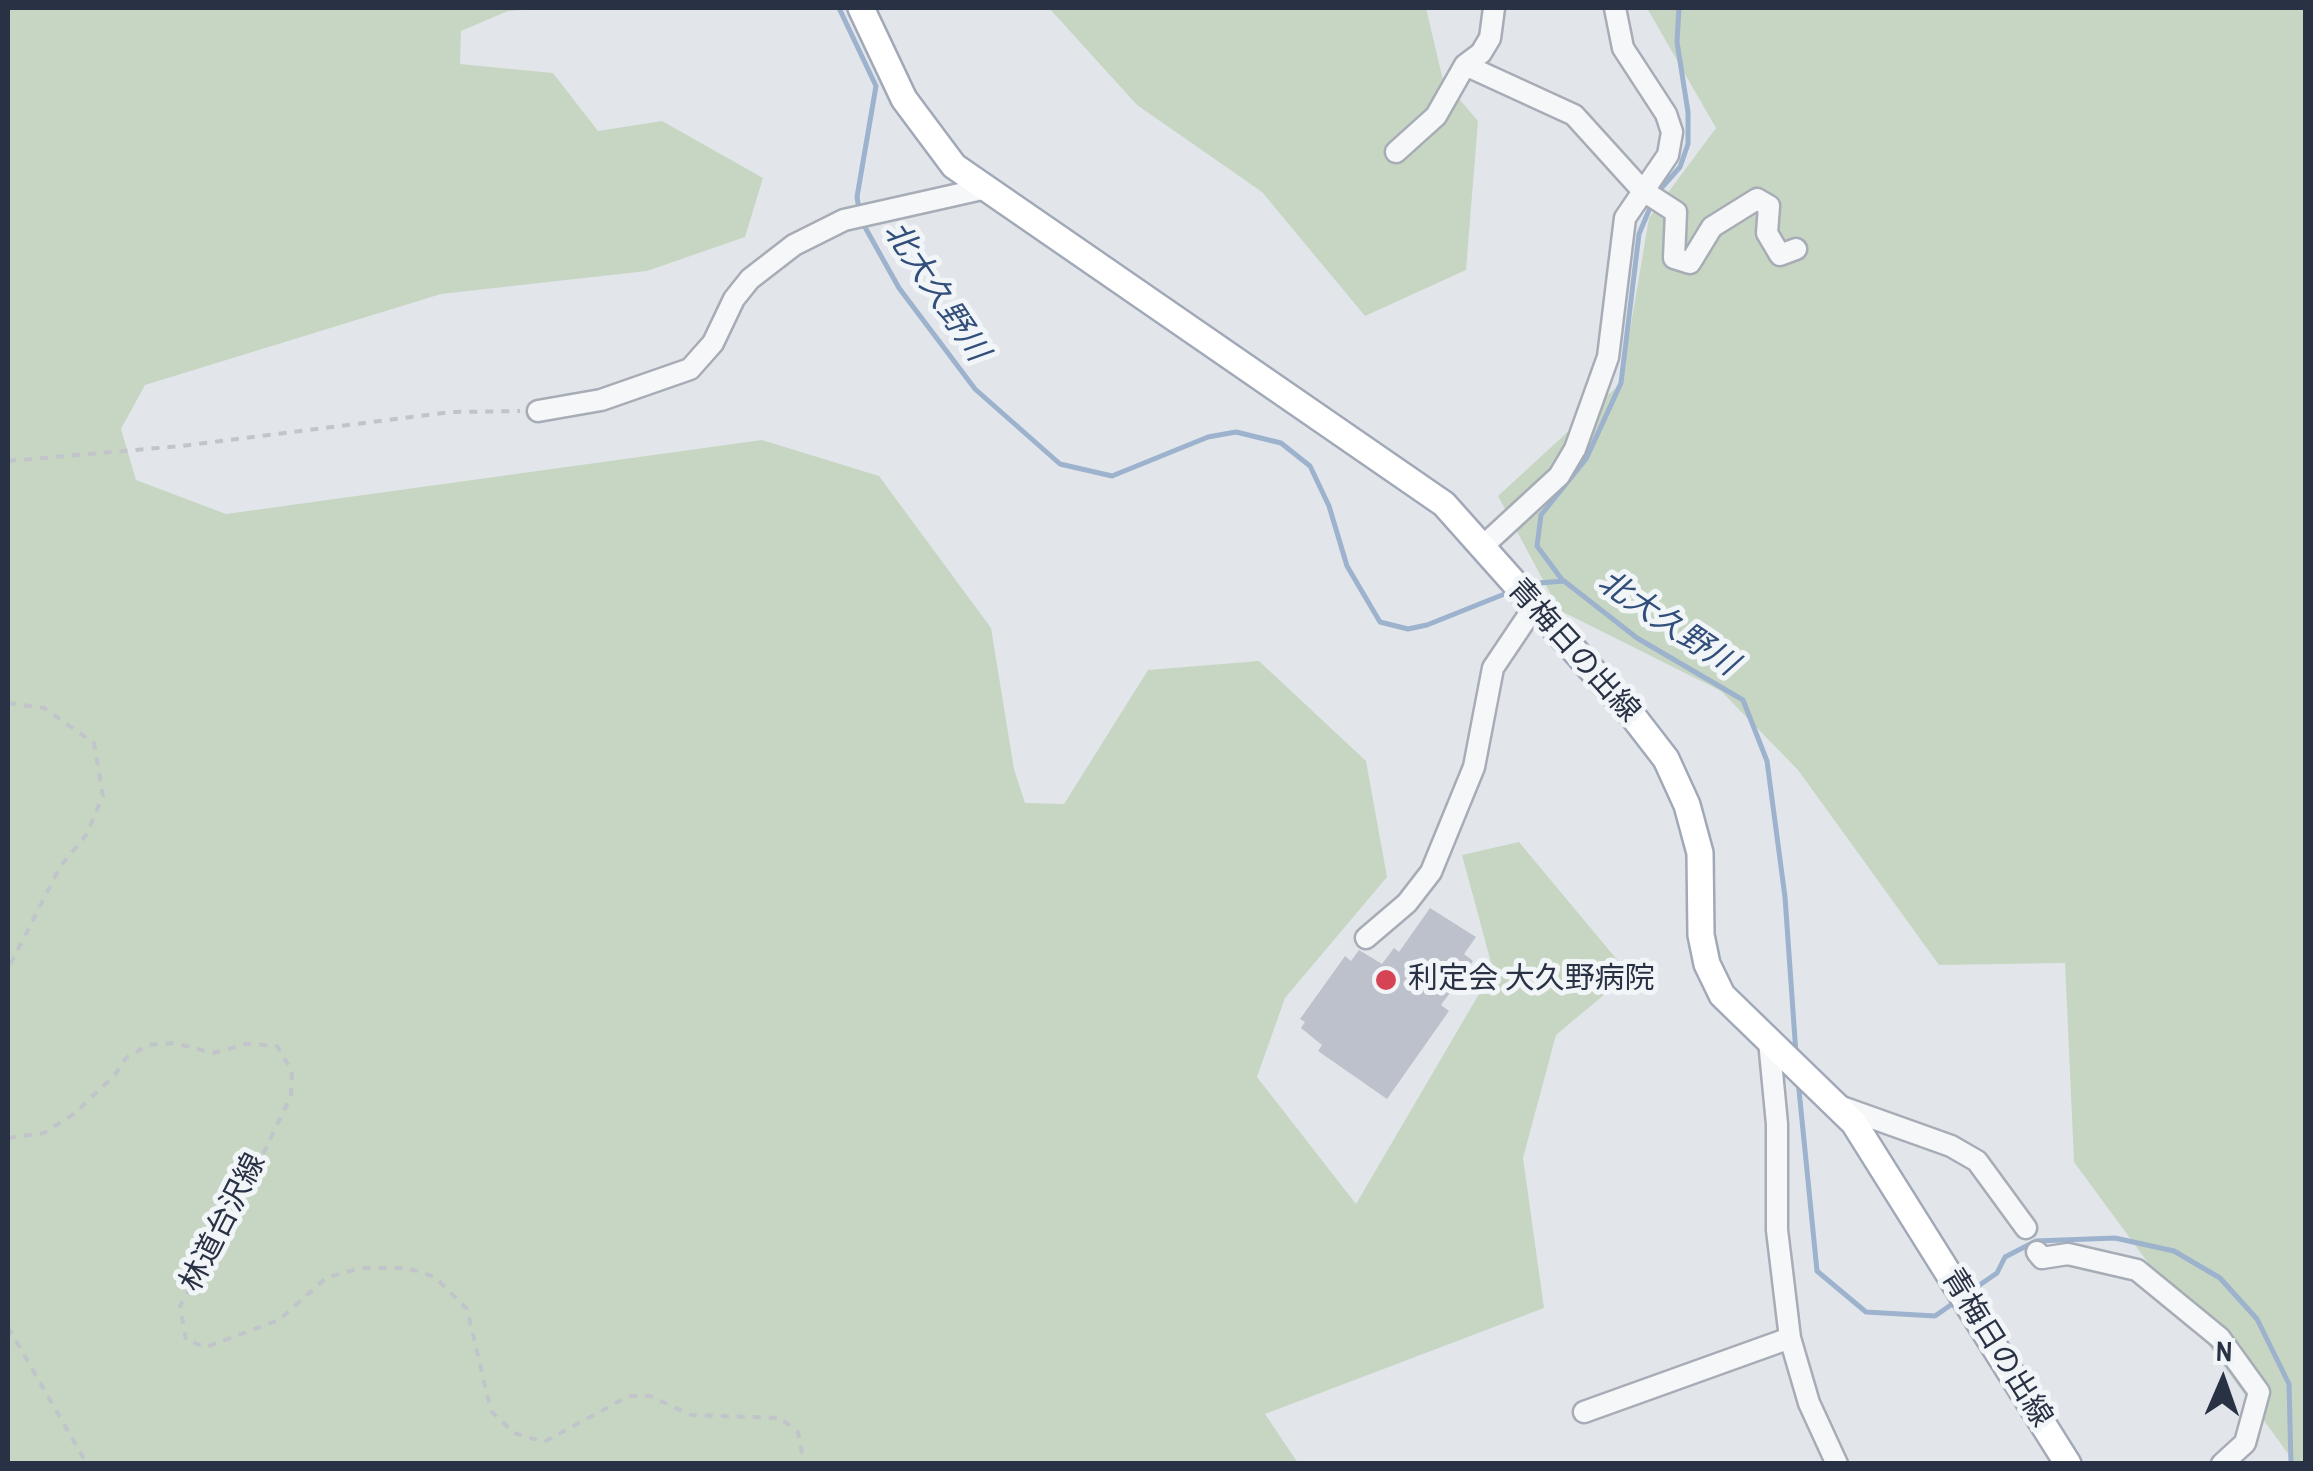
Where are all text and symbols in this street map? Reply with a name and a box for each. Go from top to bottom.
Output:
water label: 北大久野川 [874,215,996,369]
water label: 北大久野川 [1590,563,1744,685]
street label: 青梅日の出線 [1499,572,1647,730]
place label: 利定会 大久野病院 [1408,962,1655,998]
marker: 利定会 大久野病院 [1373,967,1399,993]
street label: 林道台沢線 [174,1148,274,1298]
street label: 青梅日の出線 [1933,1262,2059,1434]
north arrow [2173,1331,2273,1431]
text: N [2215,1332,2233,1370]

